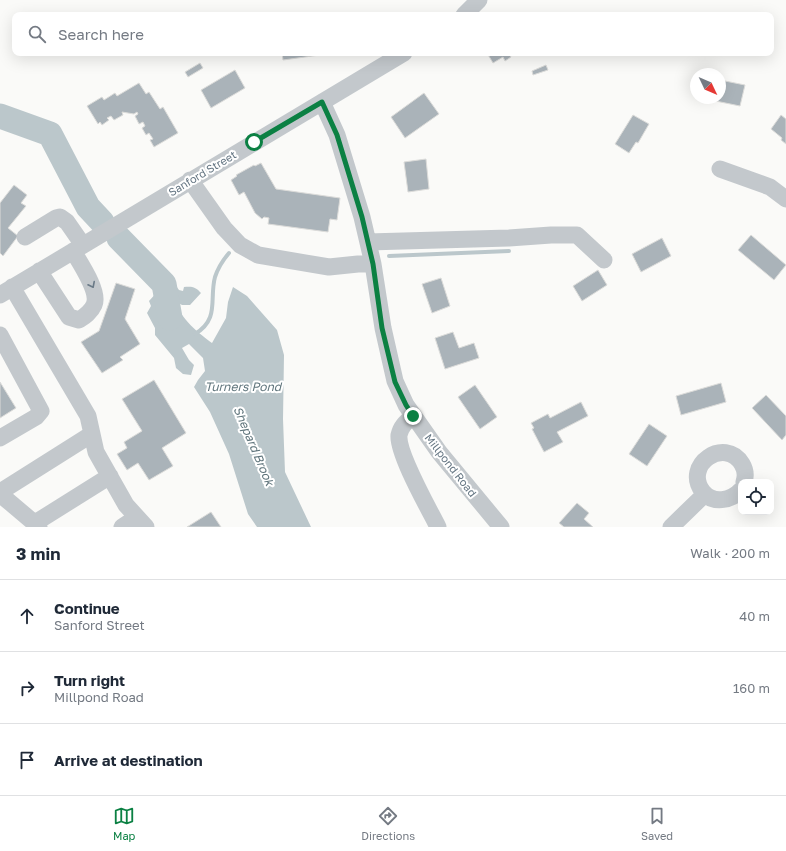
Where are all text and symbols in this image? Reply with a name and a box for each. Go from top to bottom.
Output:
search box [12,12,774,56]
icon: search [26,23,48,45]
text: Search here [58,25,144,43]
north arrow [690,68,726,104]
route start [245,133,263,151]
street label: Sanford Street [166,148,238,198]
one-way arrow [87,281,94,288]
water label: Turners Pond [205,379,283,394]
water label: Shepard Brook [231,404,278,489]
route end [404,407,422,425]
street label: Millpond Road [422,431,480,499]
map controls [738,479,774,515]
button: locate [738,479,774,515]
text: 3 min [16,543,60,564]
text: Walk · 200 m [690,545,770,561]
text: Continue [54,599,120,617]
icon: ahead [16,605,38,627]
text: 40 m [739,608,770,624]
text: Sanford Street [54,617,145,633]
text: Turn right [54,671,125,689]
icon: right [16,677,38,699]
text: 160 m [733,680,770,696]
text: Millpond Road [54,689,144,705]
icon: arrive [16,749,38,771]
text: Arrive at destination [54,751,203,769]
tab: Map [113,805,135,842]
tab: Directions [361,805,415,842]
tab: Saved [641,805,673,842]

